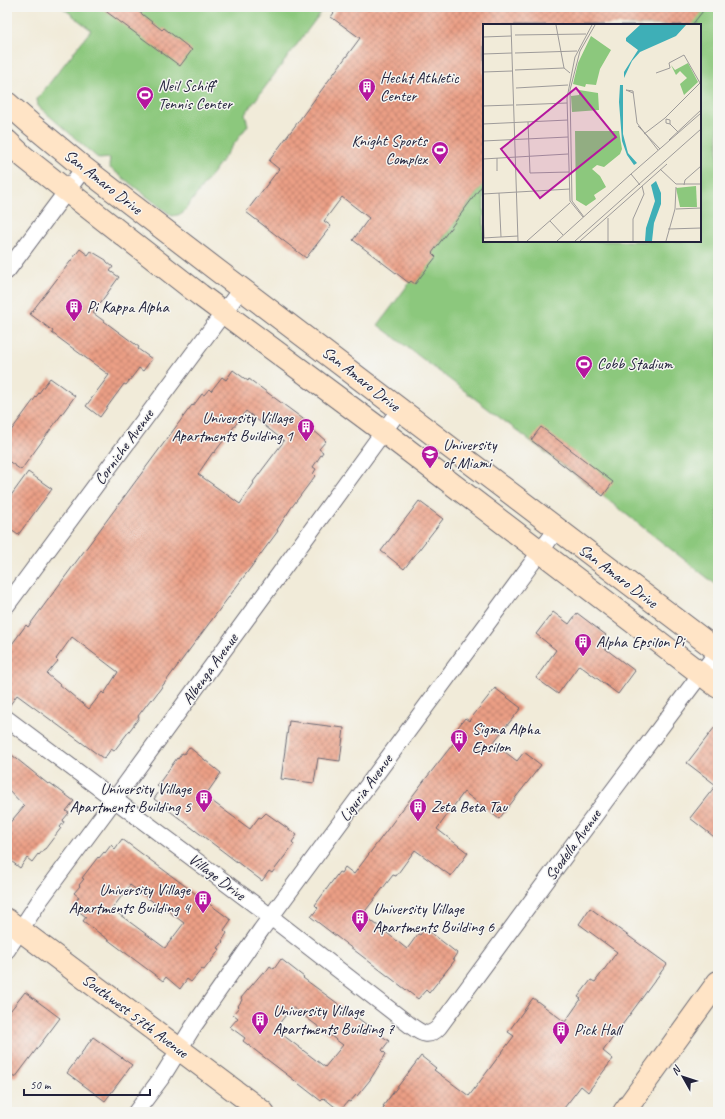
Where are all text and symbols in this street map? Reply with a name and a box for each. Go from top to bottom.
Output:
inset map [483,24,701,242]
place label: Hecht Athletic Center [380,68,460,106]
place label: Neil Schiff Tennis Center [158,76,233,114]
building icon: Hecht Athletic Center [357,77,377,102]
sports icon: Neil Schiff Tennis Center [135,85,155,110]
place label: Knight Sports Complex [351,131,429,169]
sports icon: Knight Sports Complex [430,140,450,165]
street label: San Amaro Drive [60,145,148,220]
building icon: Pi Kappa Alpha [64,297,84,322]
place label: Pi Kappa Alpha [87,297,170,317]
street label: San Amaro Drive [318,342,406,417]
sports icon: Cobb Stadium [574,354,594,379]
place label: Cobb Stadium [597,354,674,374]
street label: Corniche Avenue [90,404,159,489]
place label: University Village Apartments Building 1 [172,408,295,446]
building icon: University Village Apartments Building 1 [296,417,316,442]
place label: University of Miami [443,435,498,473]
school or university icon: University of Miami [420,444,440,469]
street label: San Amaro Drive [574,540,663,613]
street label: Albenga Avenue [178,628,244,708]
building icon: Alpha Epsilon Pi [573,632,593,657]
place label: Alpha Epsilon Pi [596,632,686,652]
place label: Sigma Alpha Epsilon [472,719,541,757]
building icon: Sigma Alpha Epsilon [449,728,469,753]
street label: Liguria Avenue [335,749,398,825]
place label: University Village Apartments Building 5 [70,779,193,817]
building icon: University Village Apartments Building 5 [194,788,214,813]
building icon: Zeta Beta Tau [408,797,428,822]
place label: Zeta Beta Tau [431,797,508,817]
street label: Scodella Avenue [541,804,607,884]
street label: Village Drive [185,849,251,906]
place label: University Village Apartments Building 4 [69,880,192,918]
building icon: University Village Apartments Building 4 [193,889,213,914]
place label: University Village Apartments Building 6 [373,899,495,937]
building icon: University Village Apartments Building 6 [350,908,370,933]
street label: Southwest 57th Avenue [78,970,193,1063]
place label: University Village Apartments Building 7 [273,1001,395,1039]
building icon: University Village Apartments Building 7 [250,1010,270,1035]
building icon: Pick Hall [551,1020,571,1045]
place label: Pick Hall [574,1020,624,1040]
north arrow [663,1057,703,1097]
text: N [668,1062,684,1078]
scale bar [24,1071,150,1097]
text: 50 m [30,1077,52,1093]

